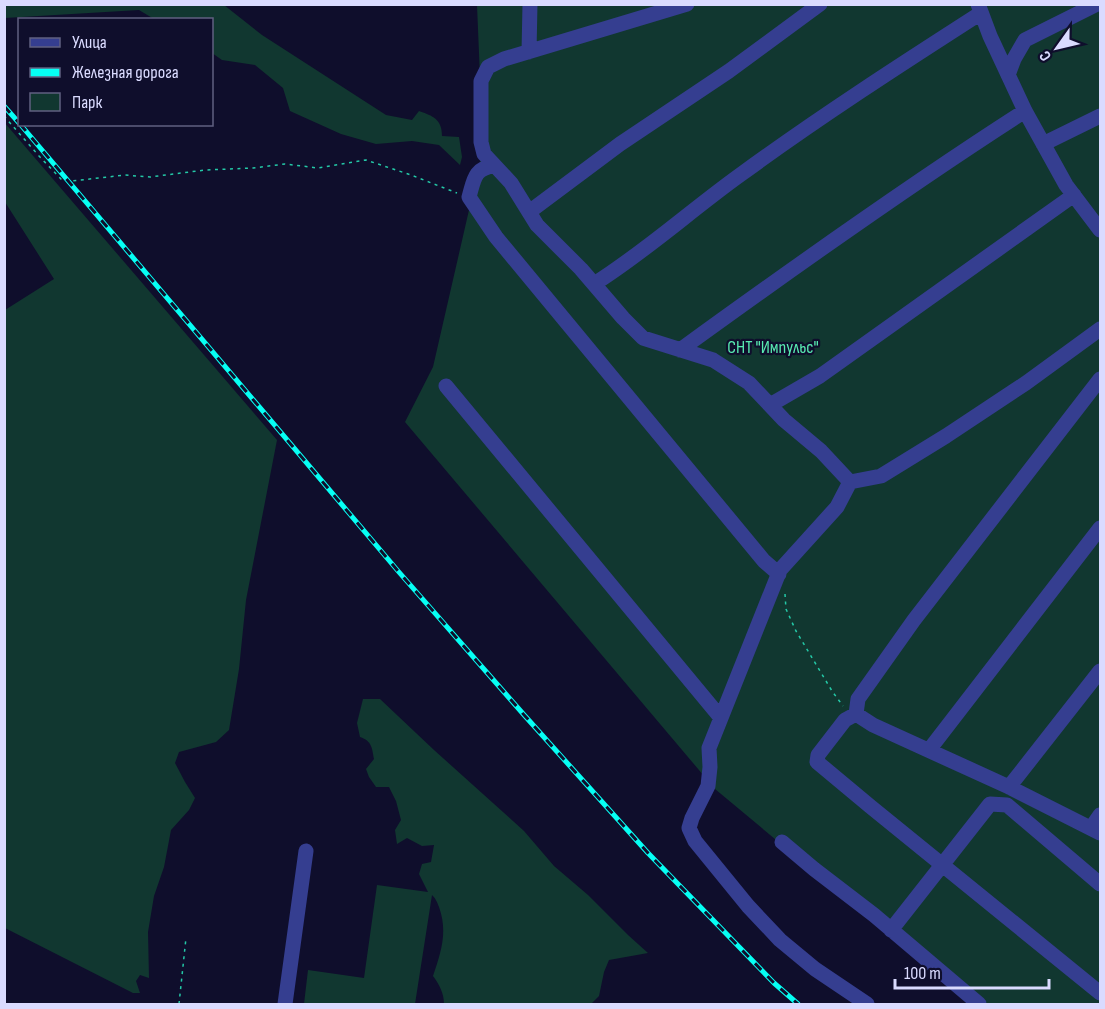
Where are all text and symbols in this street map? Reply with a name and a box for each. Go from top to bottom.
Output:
legend [18,18,213,126]
north arrow [1027,18,1087,78]
text: Улица [72,32,107,53]
text: С [1036,47,1056,64]
text: Железная дорога [72,62,179,83]
text: Парк [72,92,103,113]
park label: СНТ "Импульс" [727,337,819,358]
scale bar [895,952,1050,990]
text: 100 m [904,963,941,984]

